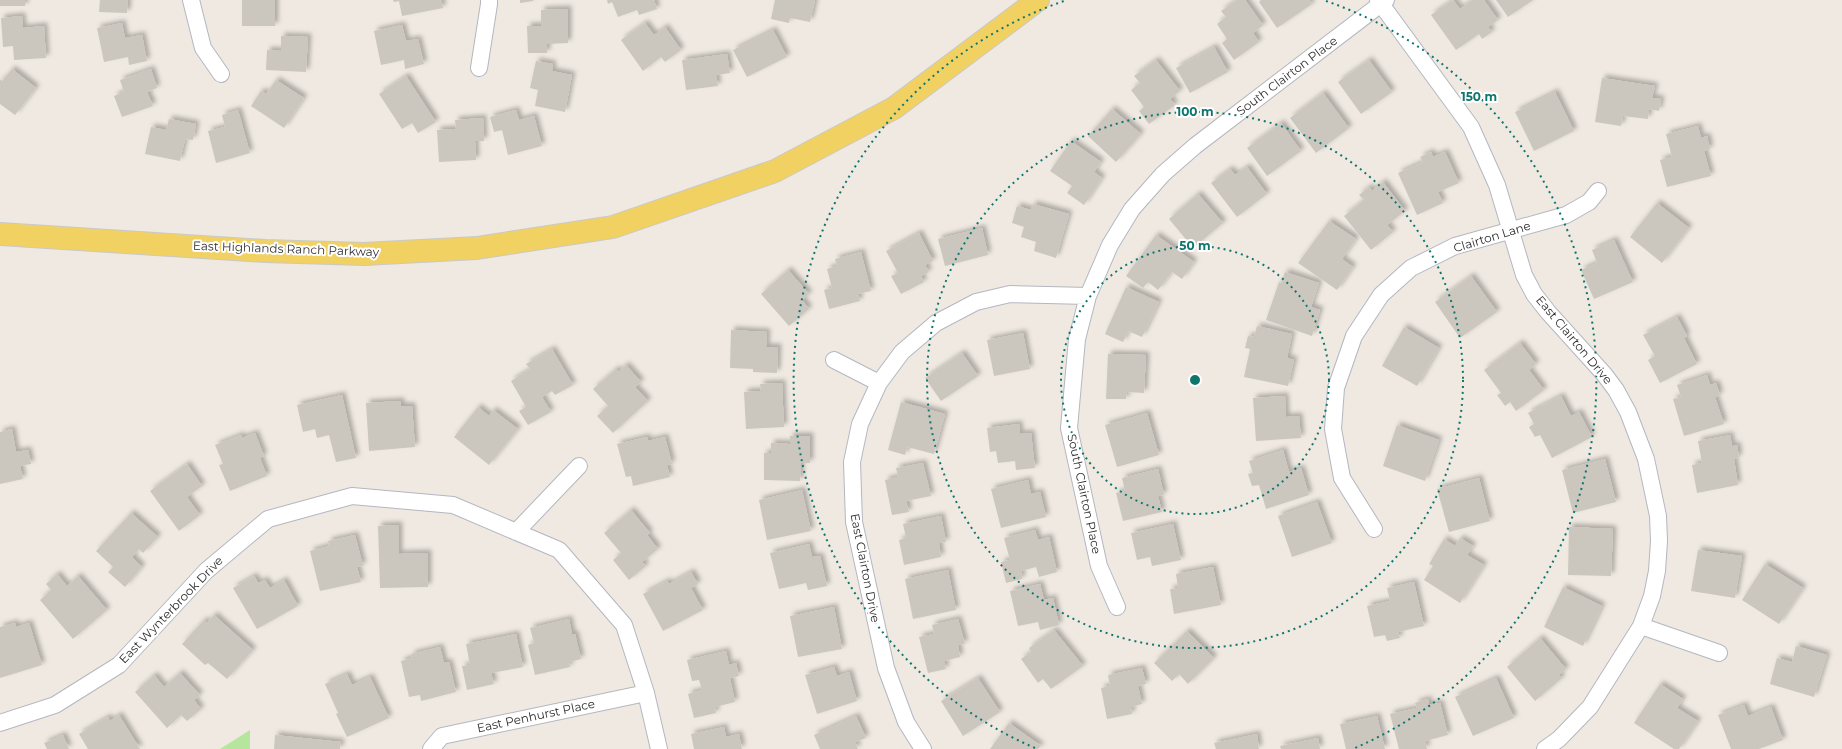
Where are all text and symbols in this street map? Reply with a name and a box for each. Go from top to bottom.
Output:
street label: South Clairton Place [1233,33,1340,118]
text: 150 m [1461,89,1497,104]
text: 100 m [1177,104,1213,119]
street label: Clairton Lane [1451,218,1532,255]
street label: East Highlands Ranch Parkway [193,238,380,259]
text: 50 m [1179,238,1211,253]
street label: East Clairton Drive [1533,292,1616,387]
centre of rings [1188,373,1202,387]
street label: South Clairton Place [1064,432,1105,555]
street label: East Clairton Drive [848,512,883,624]
street label: East Wynterbrook Drive [116,553,226,666]
street label: East Penhurst Place [475,696,596,735]

